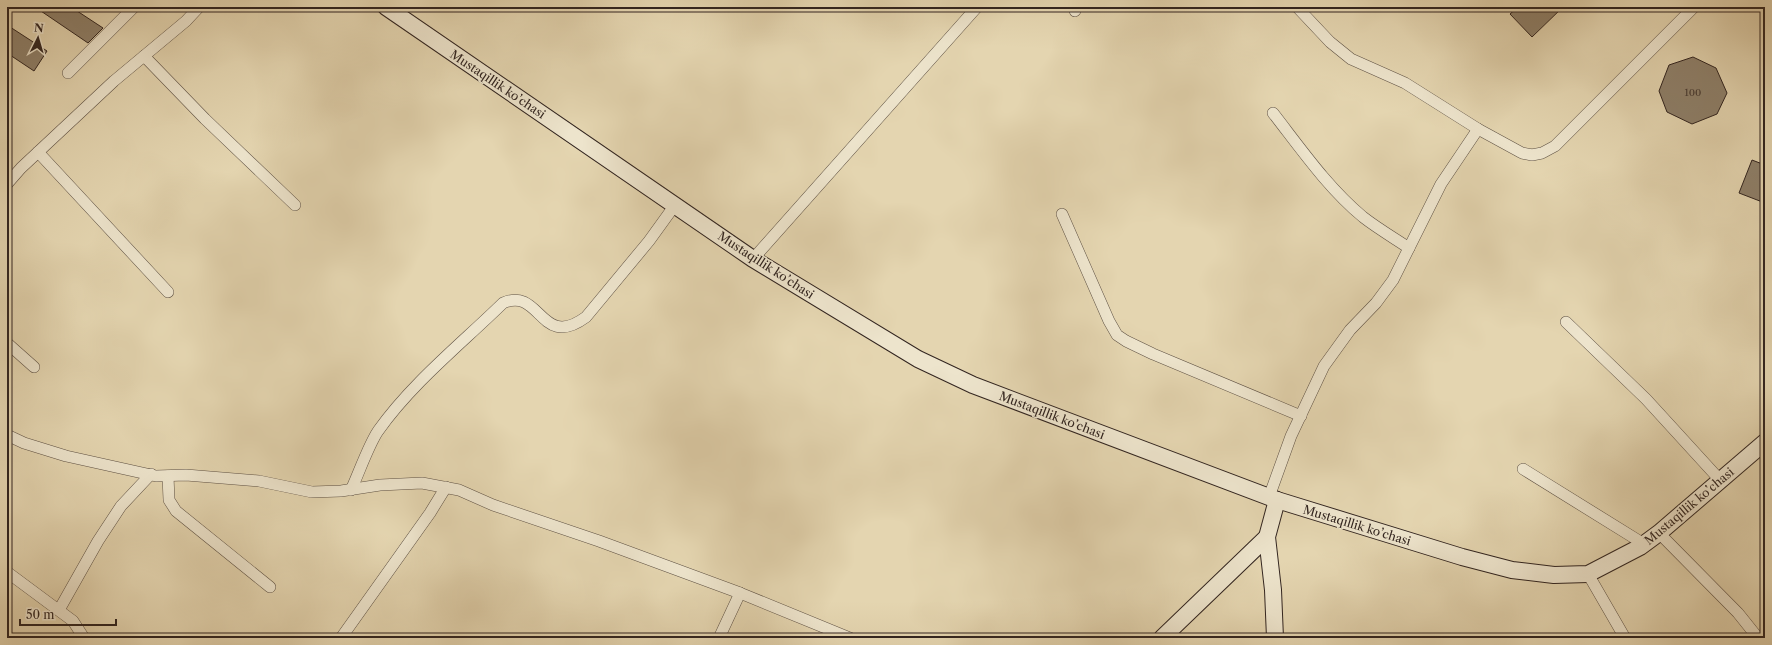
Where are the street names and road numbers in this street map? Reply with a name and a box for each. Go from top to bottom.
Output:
street label: Mustaqillik ko’chasi [447,47,549,122]
street label: Mustaqillik ko’chasi [715,228,817,302]
street label: Mustaqillik ko’chasi [997,388,1107,442]
street label: Mustaqillik ko’chasi [1641,464,1737,548]
street label: Mustaqillik ko’chasi [1301,501,1413,549]

